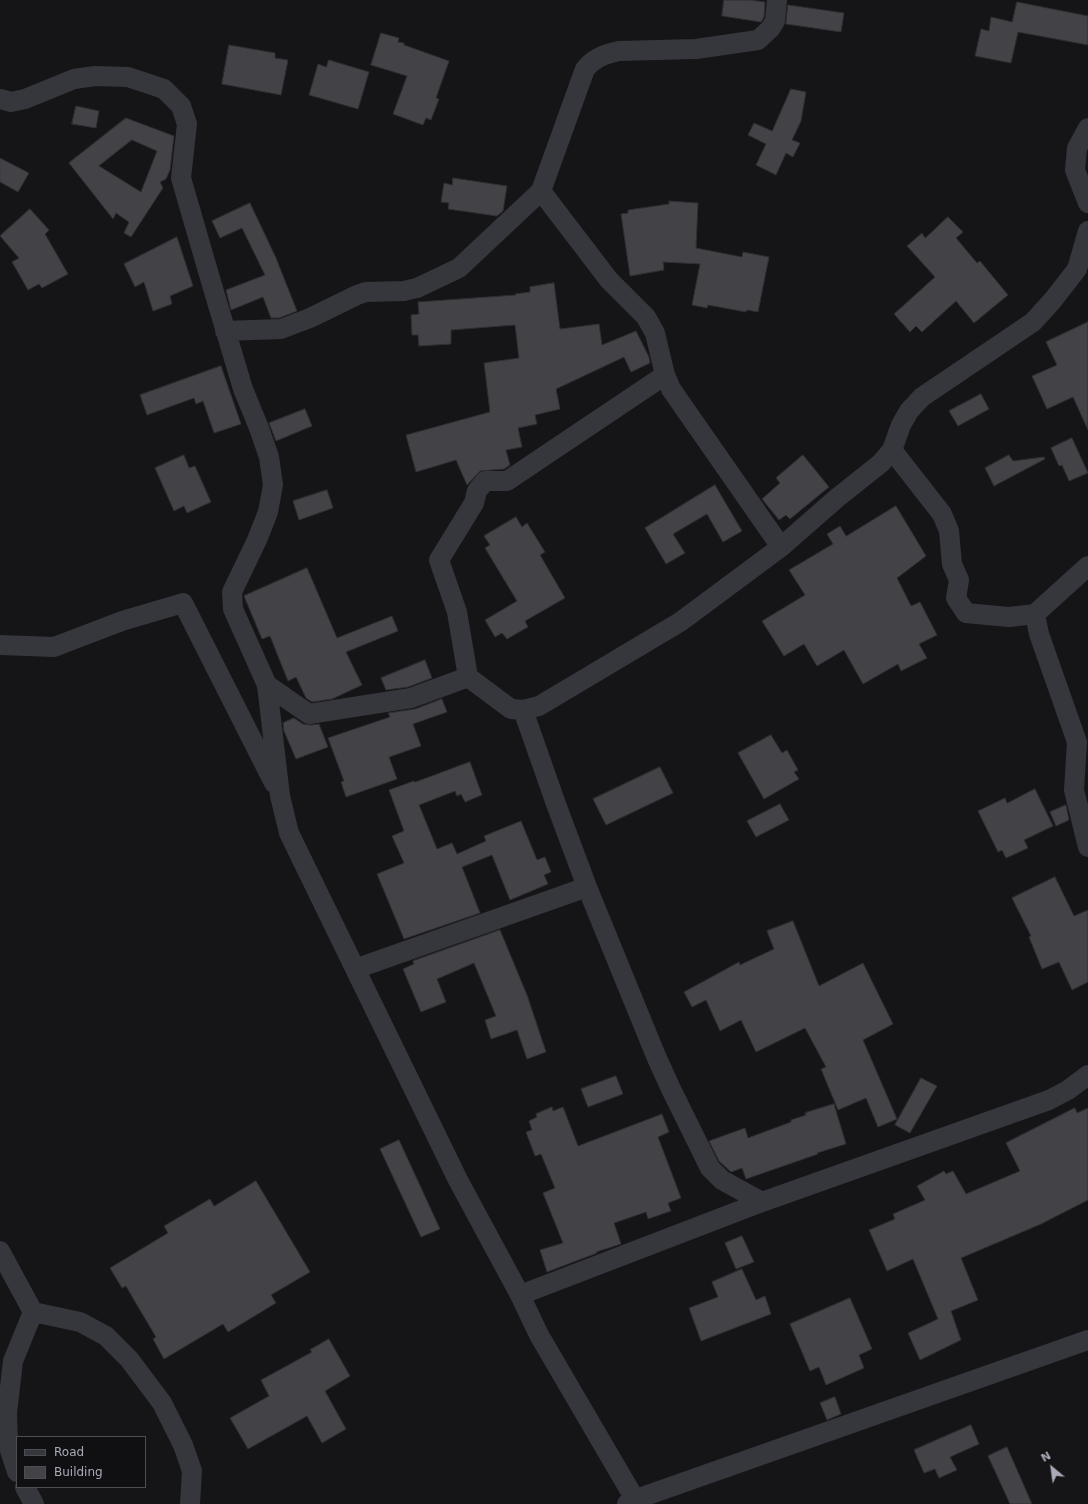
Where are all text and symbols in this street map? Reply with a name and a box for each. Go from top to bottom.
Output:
legend [16,1436,146,1488]
text: Road [54,1445,84,1459]
north arrow [1032,1448,1072,1488]
text: N [1039,1449,1053,1465]
text: Building [54,1465,103,1479]

